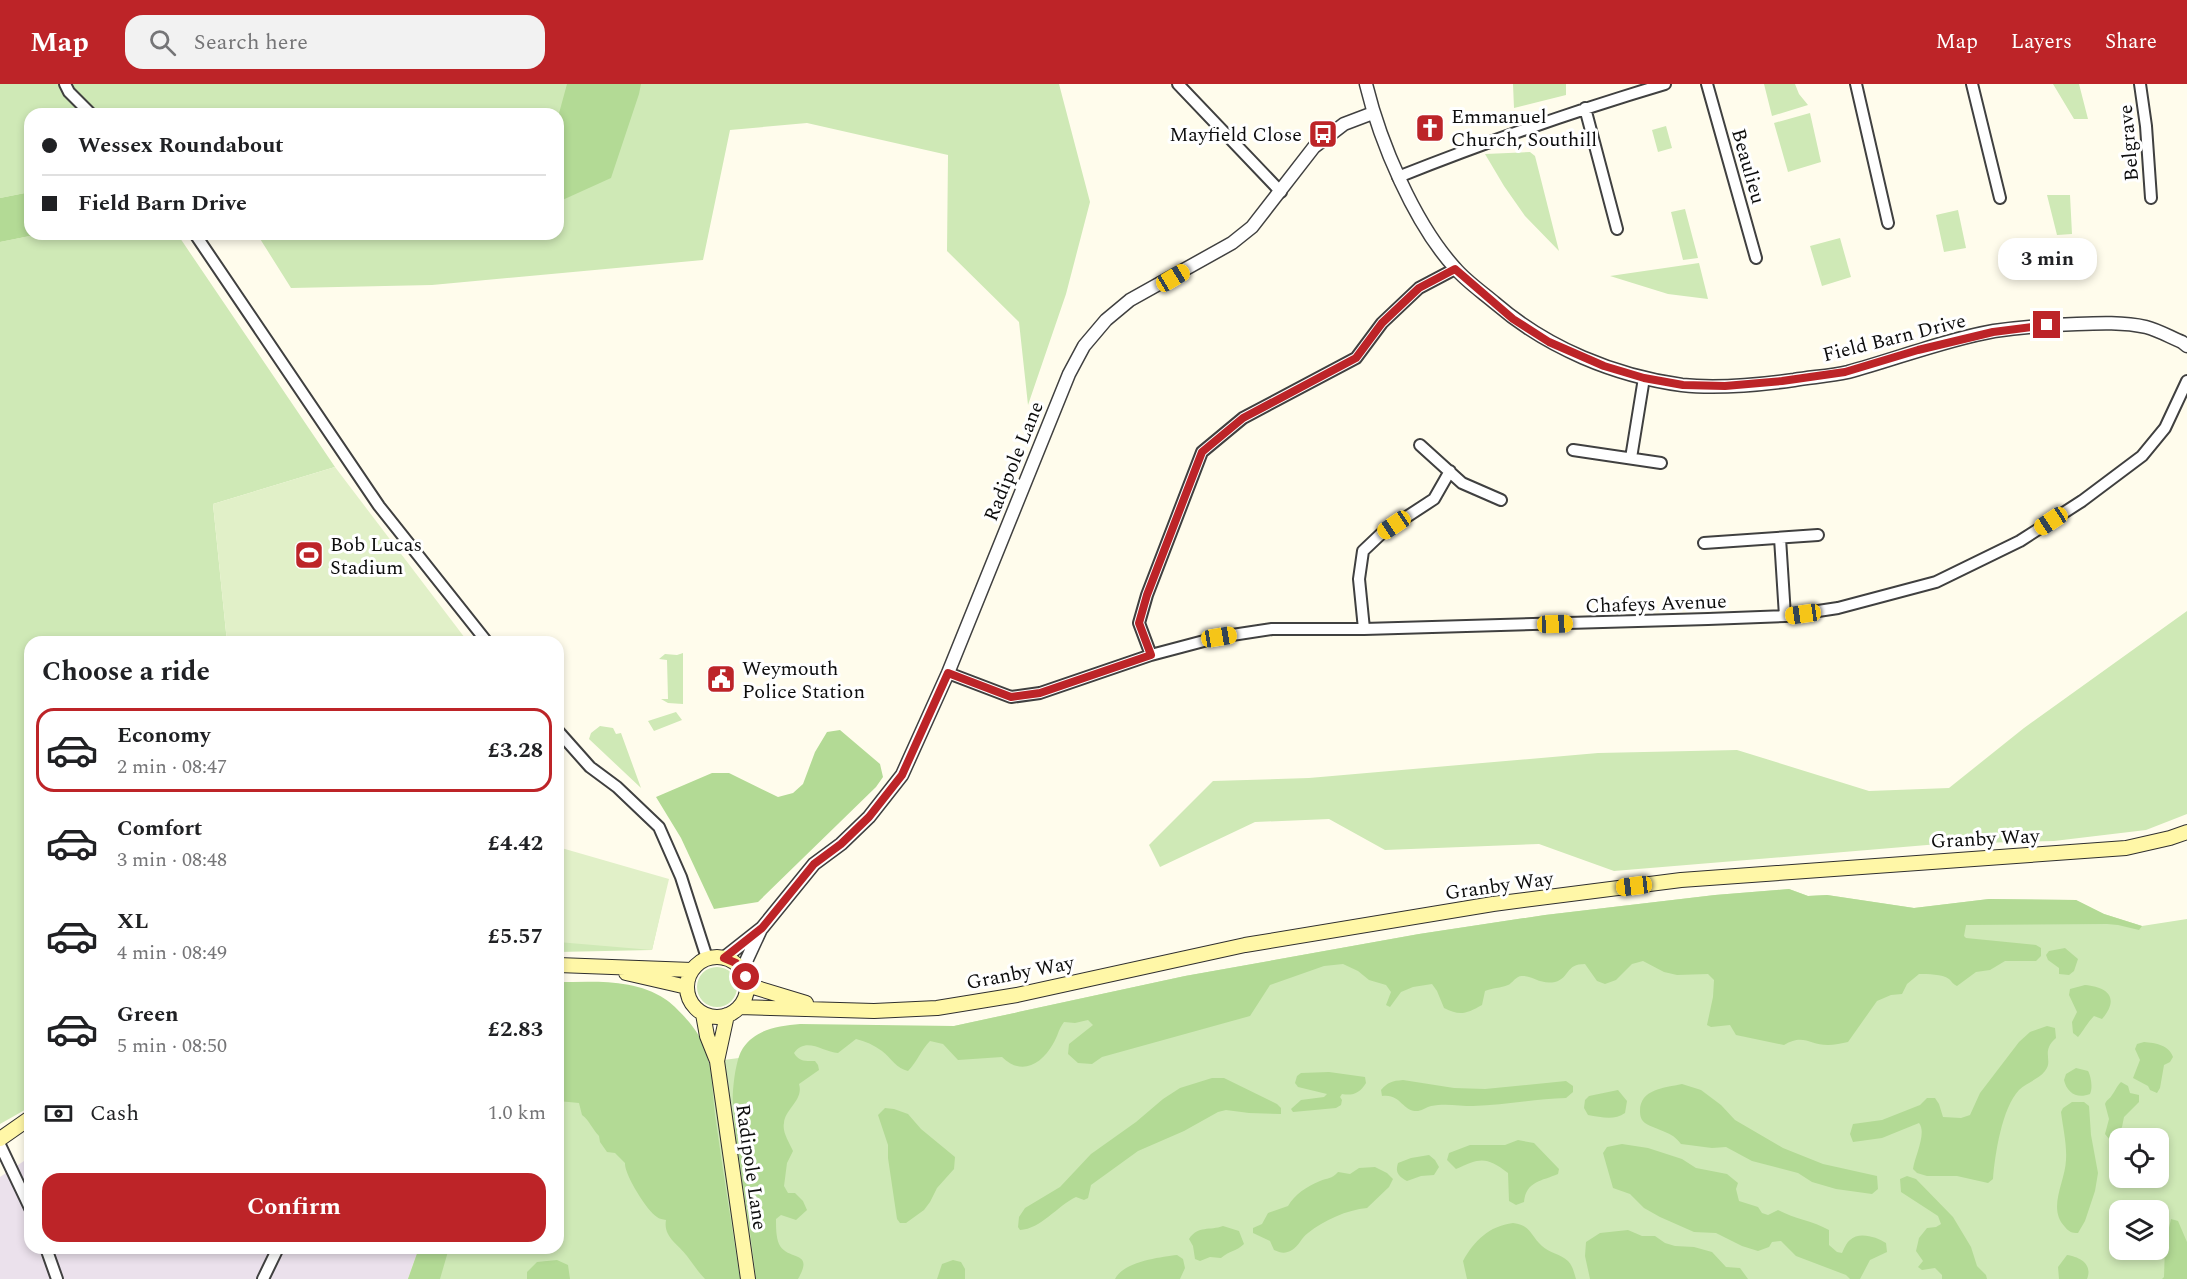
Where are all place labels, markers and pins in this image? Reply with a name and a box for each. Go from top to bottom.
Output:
place label: Emmanuel Church, Southill [1451,102,1597,155]
church icon: Emmanuel Church, Southill [1414,112,1446,144]
bus stop icon: Mayfield Close [1307,118,1339,150]
place label: Mayfield Close [1169,120,1302,150]
place label: Bob Lucas Stadium [330,530,422,583]
sports icon: Bob Lucas Stadium [293,539,325,571]
place label: Weymouth Police Station [742,654,865,707]
public building icon: Weymouth Police Station [705,663,737,695]

